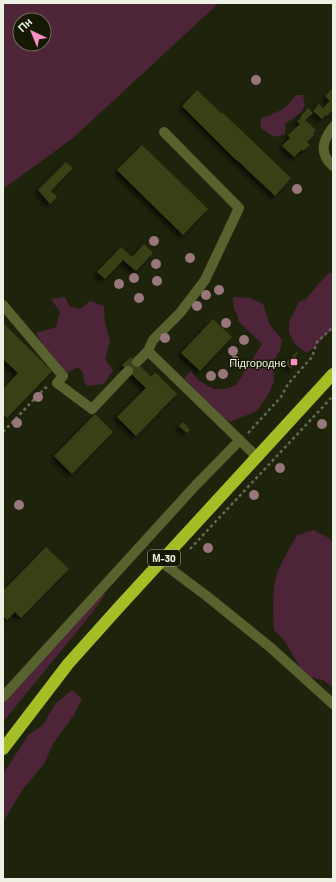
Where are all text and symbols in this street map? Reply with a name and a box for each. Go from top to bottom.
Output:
north arrow [12,12,52,52]
text: Пн [15,15,34,34]
place label: Підгороднє [229,356,286,369]
marker: Підгороднє [289,357,299,367]
road number: М-30 [148,550,180,566]

